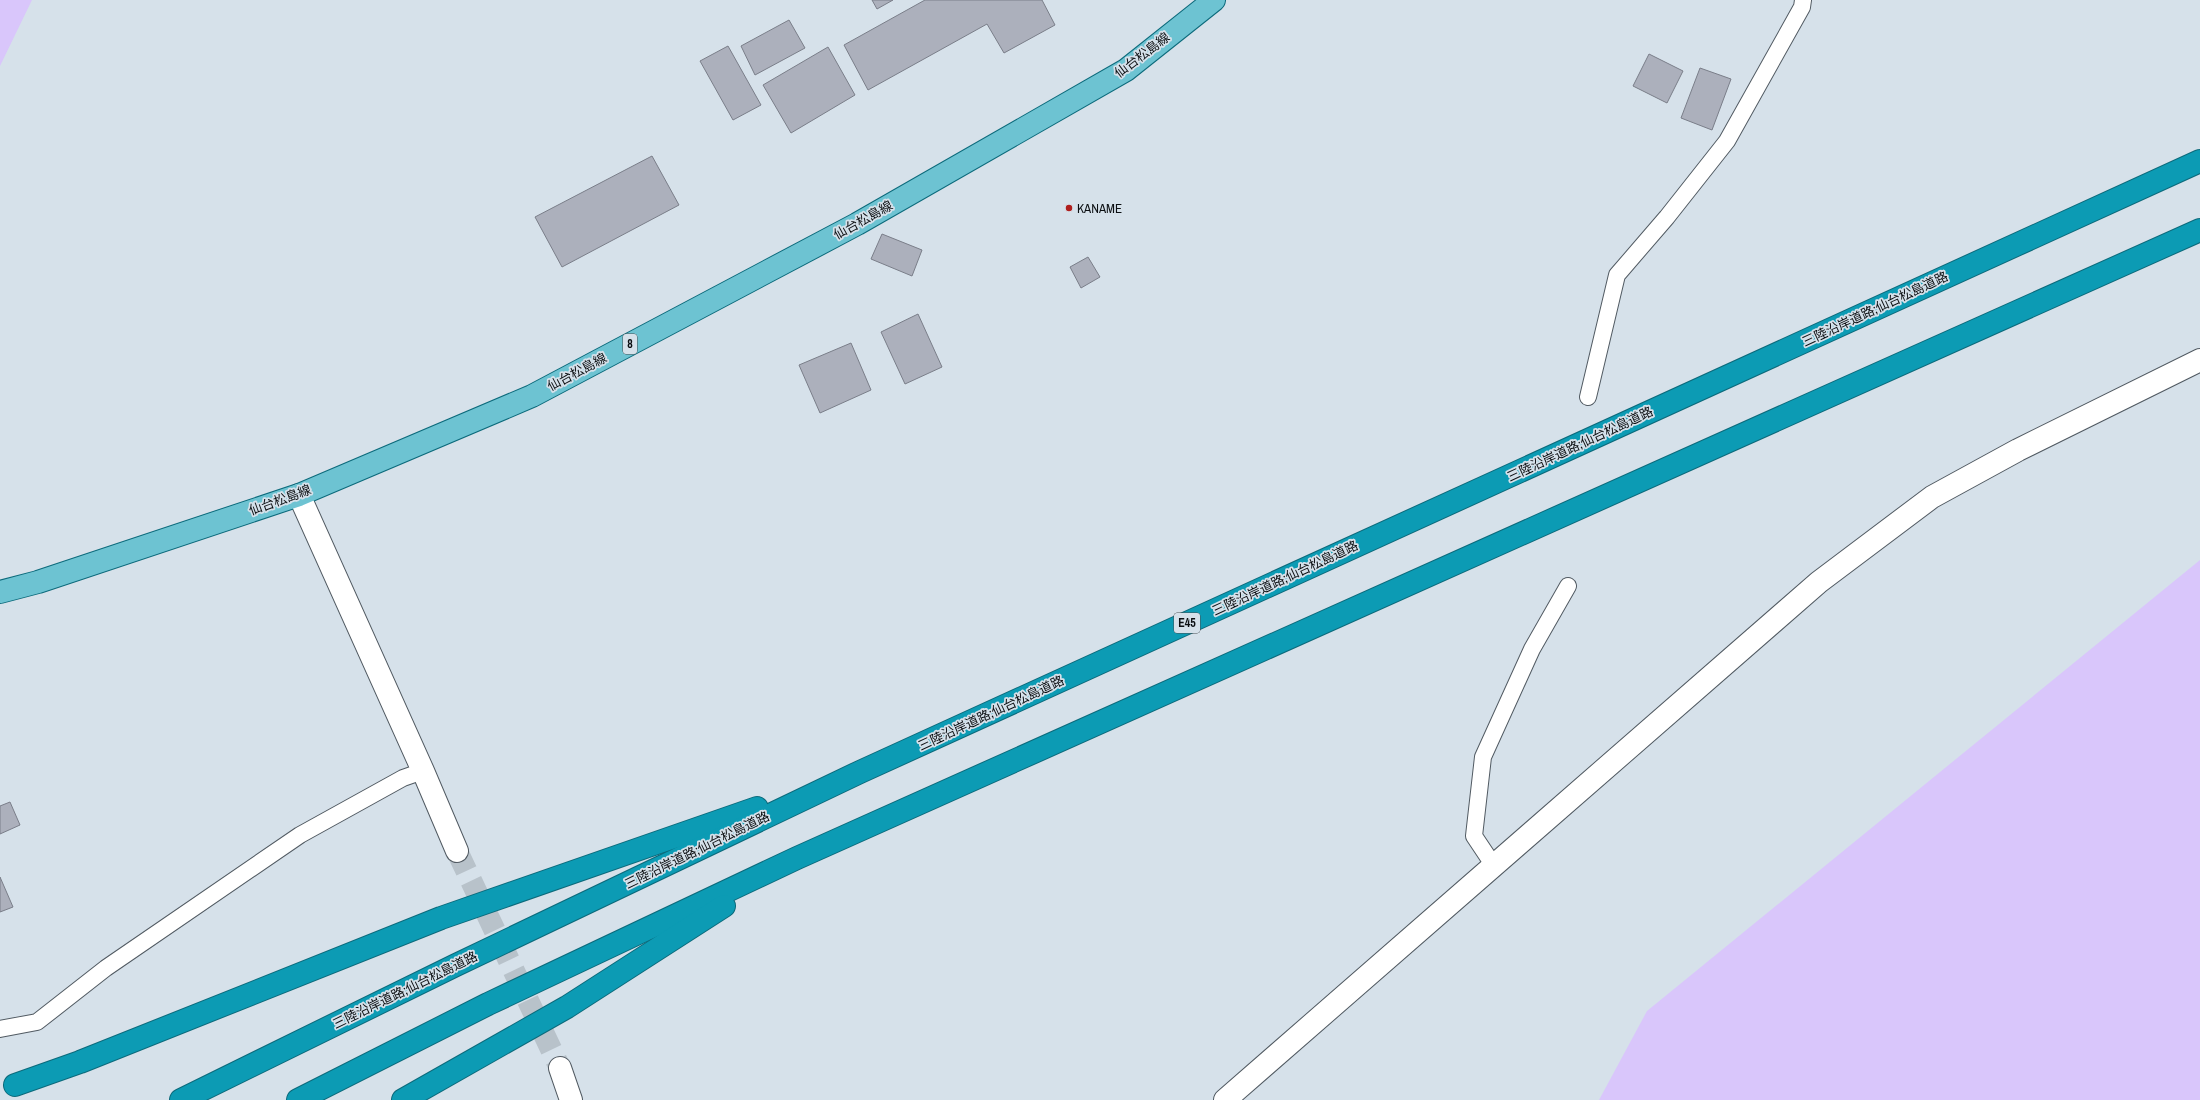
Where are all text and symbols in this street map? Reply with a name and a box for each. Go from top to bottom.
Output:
street label: 仙台松島線 [1111,29,1173,81]
street label: 仙台松島線 [830,197,896,243]
place label: KANAME [1077,200,1122,217]
marker: KANAME [1064,203,1074,213]
street label: 三陸沿岸道路;仙台松島道路 [1799,268,1951,350]
road number: 8 [623,334,637,354]
street label: 仙台松島線 [544,349,610,395]
street label: 三陸沿岸道路;仙台松島道路 [1504,403,1656,485]
street label: 仙台松島線 [247,481,313,519]
street label: 三陸沿岸道路;仙台松島道路 [1209,537,1361,619]
road number: E45 [1174,613,1200,633]
street label: 三陸沿岸道路;仙台松島道路 [915,672,1067,754]
street label: 三陸沿岸道路;仙台松島道路 [622,808,772,892]
street label: 三陸沿岸道路;仙台松島道路 [330,948,480,1032]

